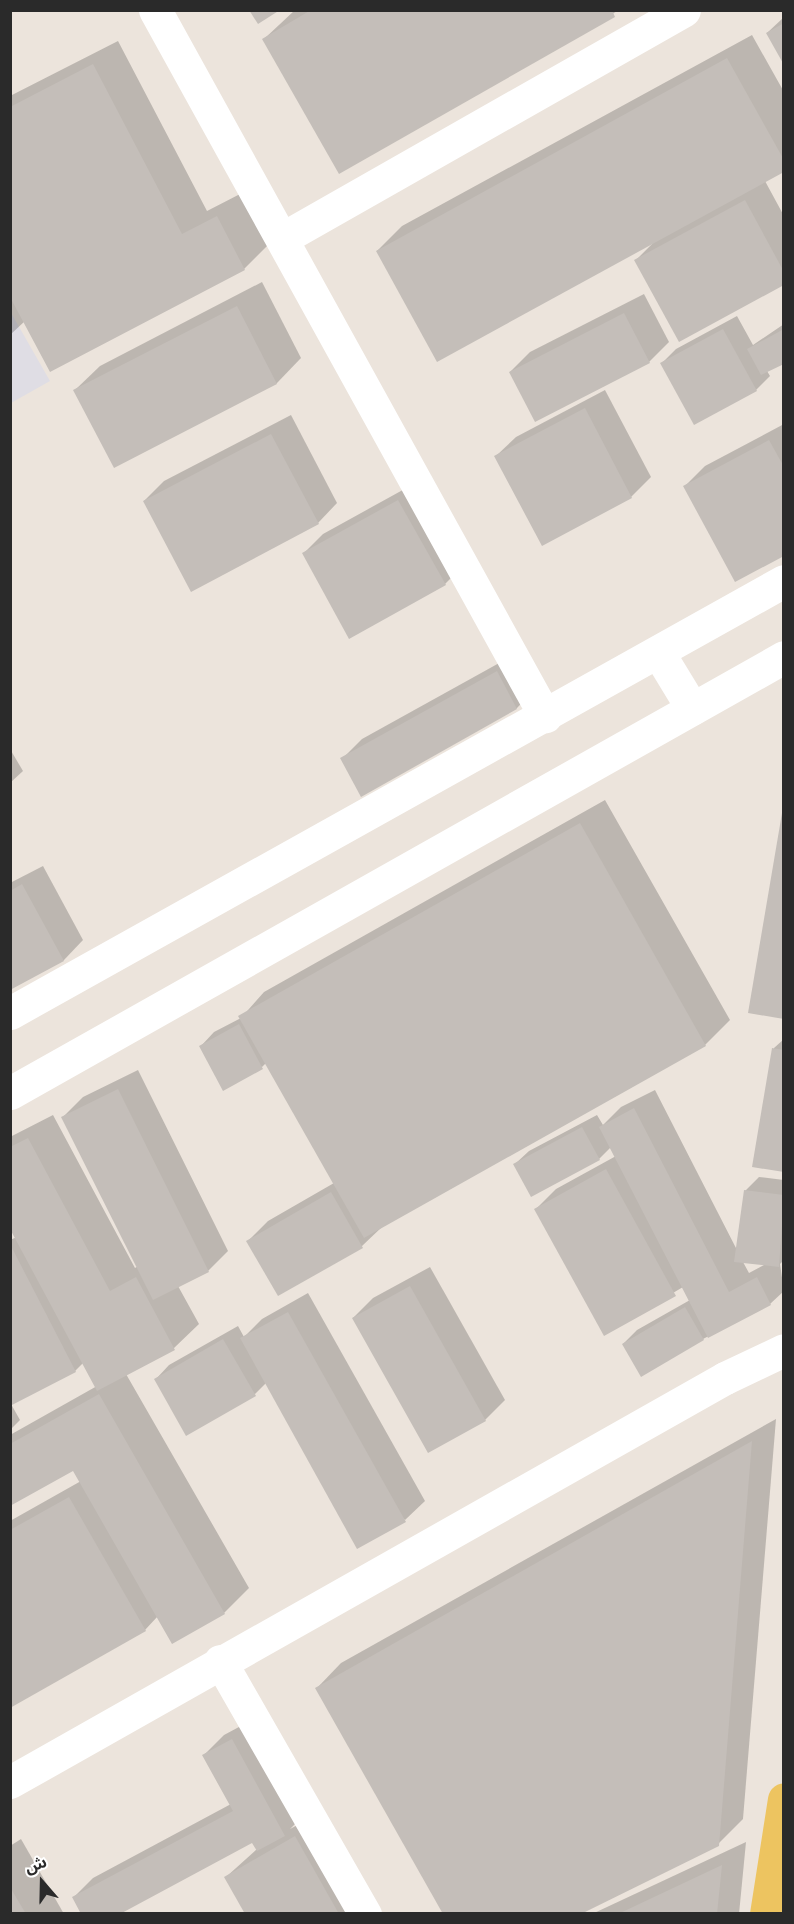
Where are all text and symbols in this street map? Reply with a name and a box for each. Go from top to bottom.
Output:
north arrow [12,1852,72,1912]
text: ش [22,1852,49,1877]

